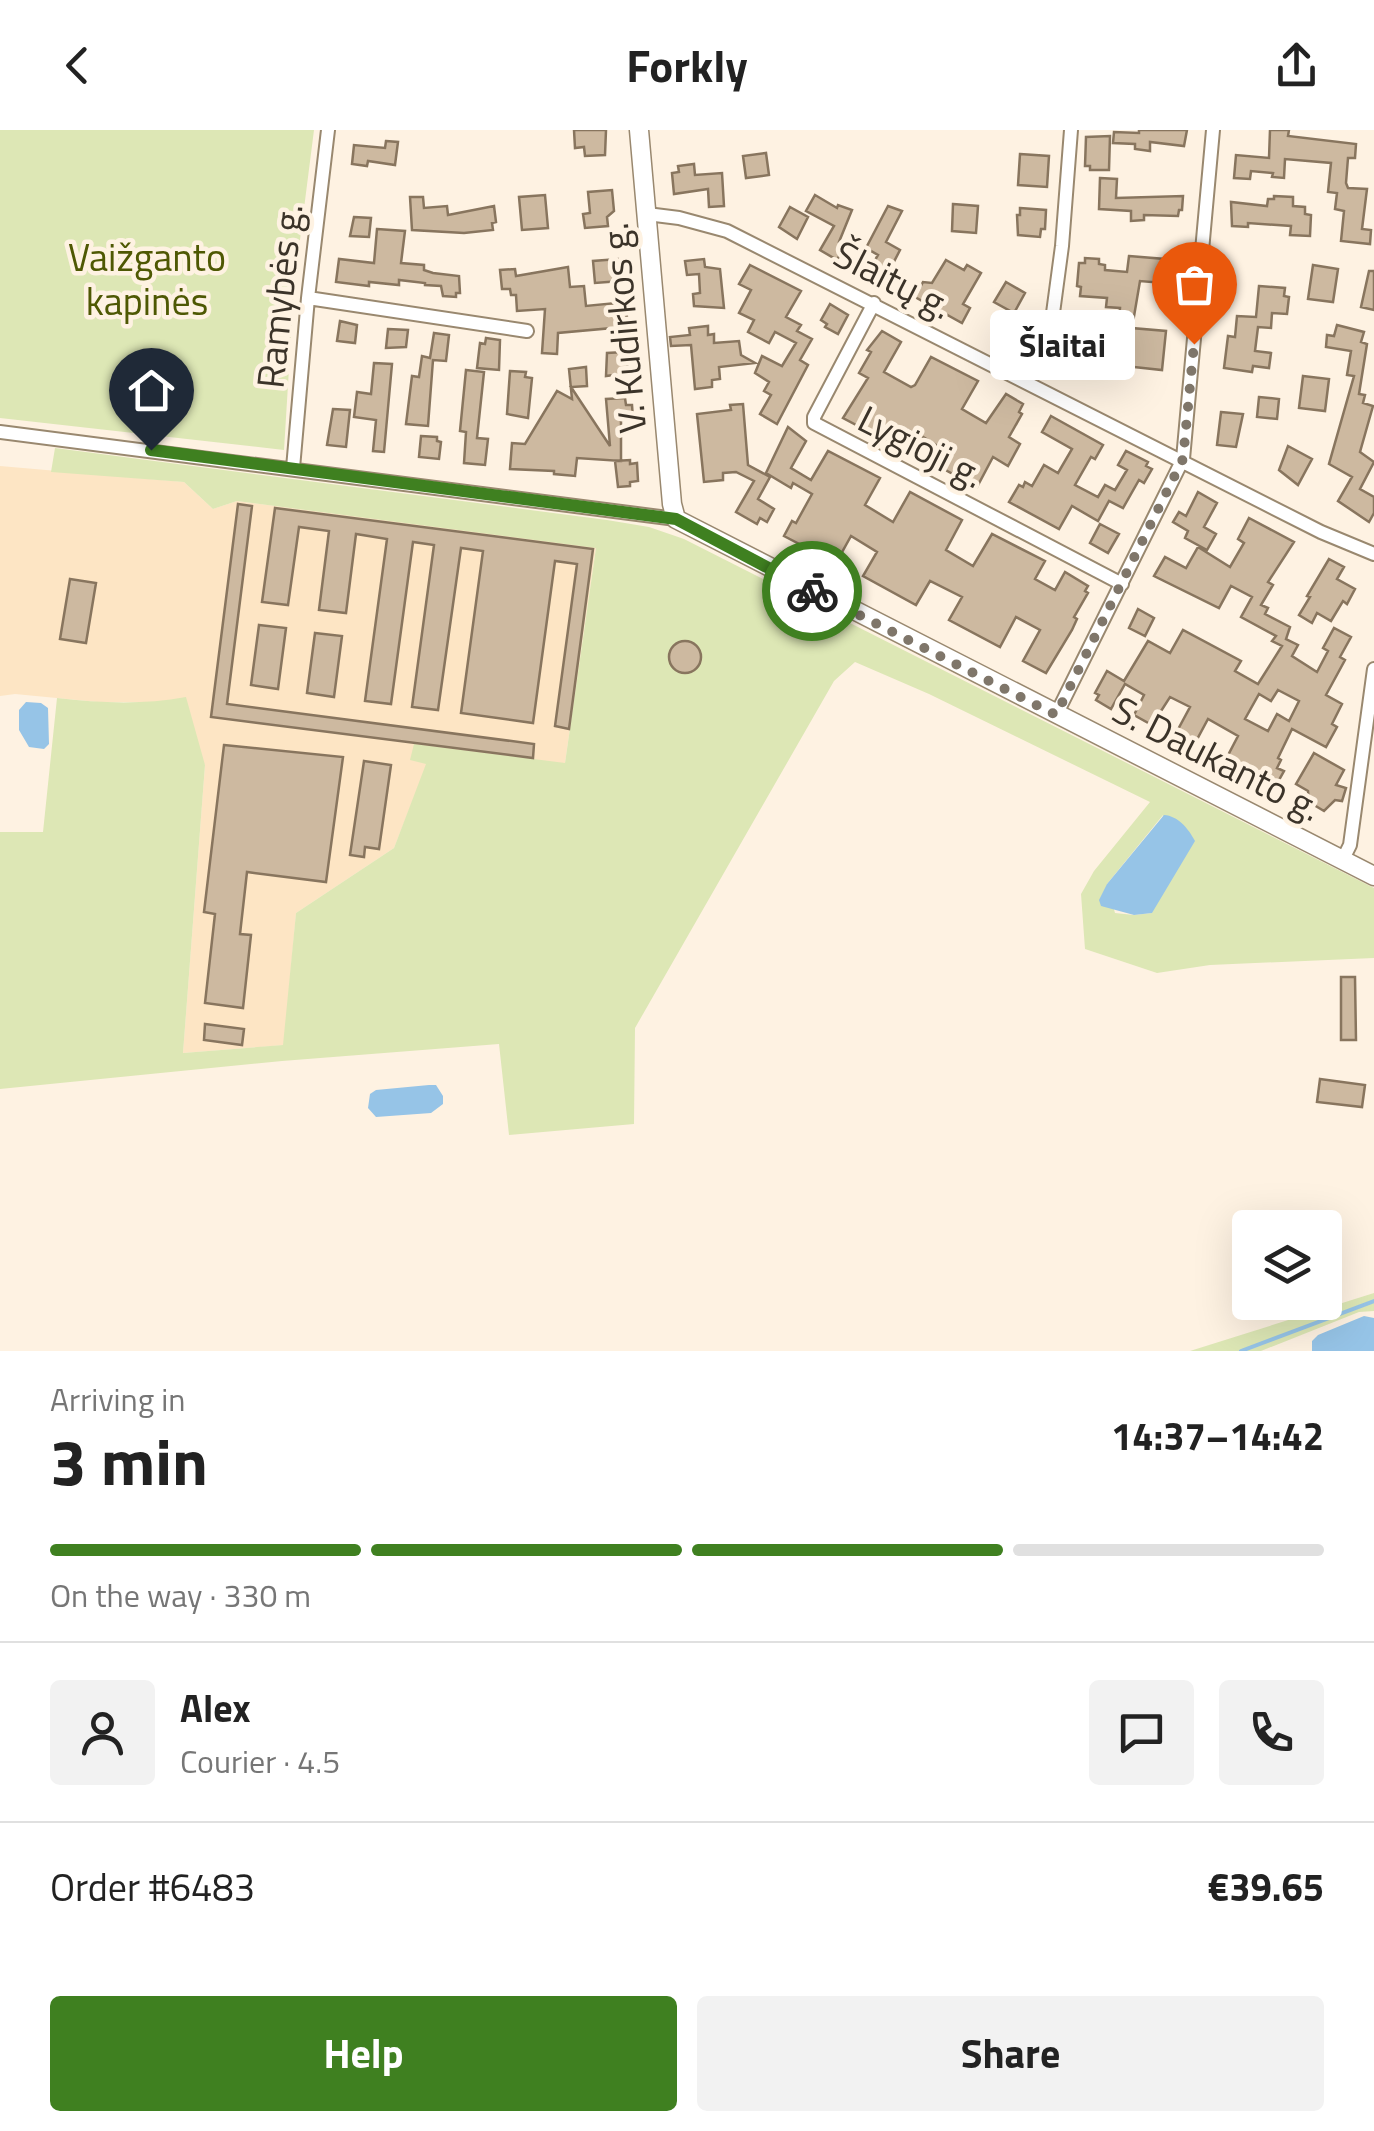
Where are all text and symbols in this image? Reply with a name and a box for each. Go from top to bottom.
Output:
text: Forkly [626,31,748,99]
icon: back [50,38,105,93]
icon: share [1269,38,1324,93]
street label: Ramybės g. [240,201,318,391]
street label: V. Kudirkos g. [585,220,661,436]
street label: Šlaitų g. [824,225,963,334]
park label: Vaižganto kapinės [68,228,226,330]
pin [1152,242,1237,345]
icon: bag [1167,257,1222,312]
callout: Šlaitai [989,309,1134,379]
text: Šlaitai [1019,321,1106,369]
pin [109,348,194,451]
icon: home [124,363,179,418]
street label: Lygioji g. [848,390,995,503]
courier [762,541,862,641]
icon: bike [785,564,840,619]
street label: S. Daukanto g. [1103,681,1332,836]
map controls [1232,1210,1342,1320]
button: layers [1232,1210,1342,1320]
text: Arriving in [50,1375,186,1423]
text: 14:37–14:42 [1111,1407,1324,1465]
text: 3 min [50,1411,208,1510]
text: On the way · 330 m [50,1571,311,1619]
text: Alex [180,1679,251,1737]
button: person [50,1680,155,1785]
button: chat [1089,1680,1194,1785]
button: phone [1219,1680,1324,1785]
text: Courier · 4.5 [180,1737,340,1785]
text: Order #6483 [50,1858,255,1916]
text: €39.65 [1208,1858,1324,1916]
button: Help [50,1996,677,2111]
button: Share [697,1996,1324,2111]

